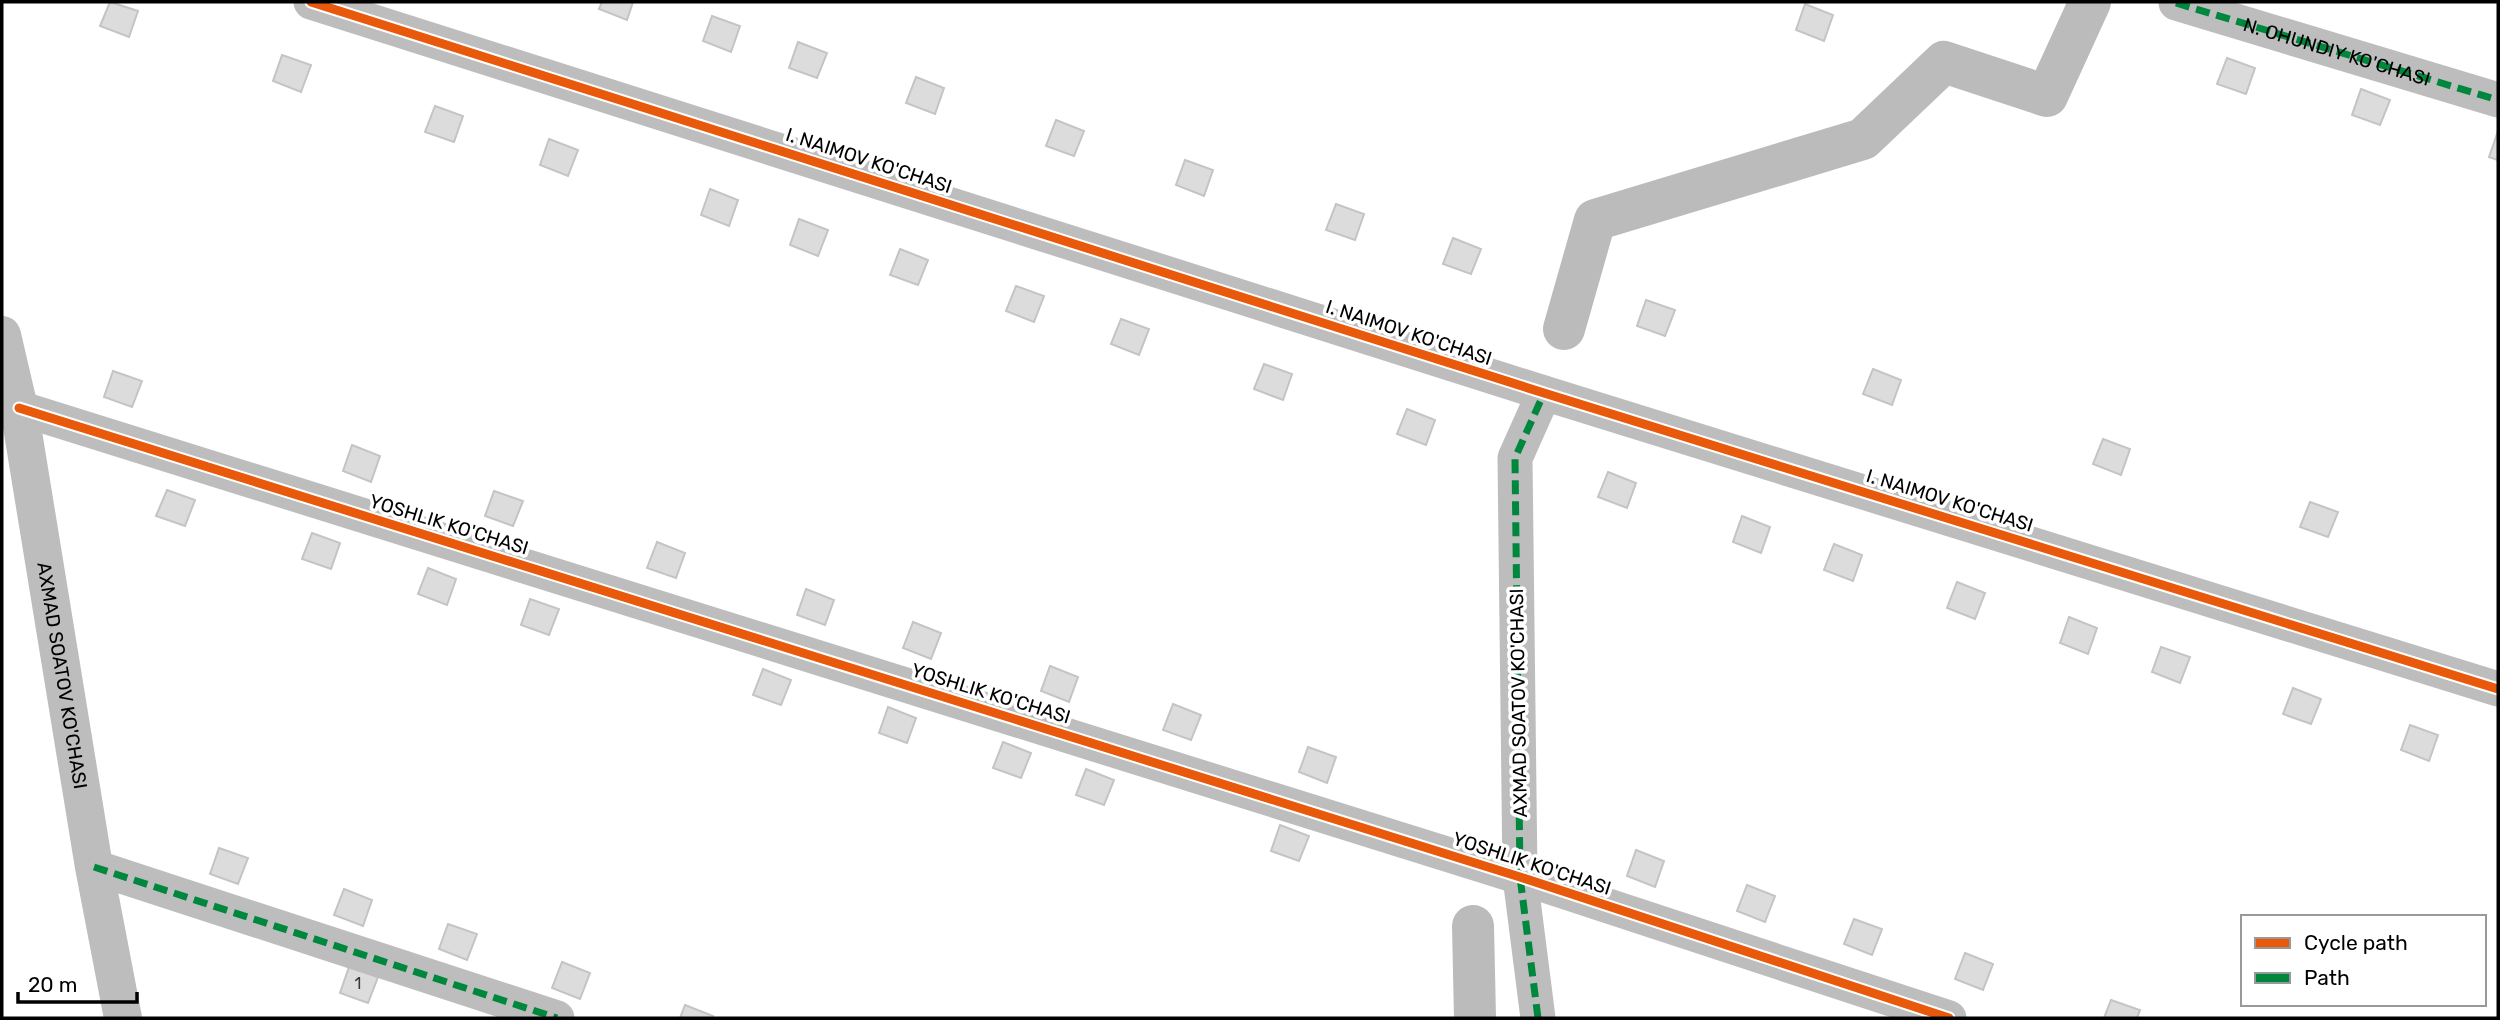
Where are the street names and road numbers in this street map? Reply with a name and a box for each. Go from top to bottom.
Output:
street label: N. OHUNDIY KO'CHASI [2241,13,2433,91]
street label: I. NAIMOV KO'CHASI [783,123,955,198]
street label: I. NAIMOV KO'CHASI [1323,295,1495,370]
street label: I. NAIMOV KO'CHASI [1864,464,2036,537]
street label: YOSHLIK KO'CHASI [366,489,531,560]
street label: AXMAD SOATOV KO'CHASI [32,560,92,791]
street label: AXMAD SOATOV KO'CHASI [1505,588,1532,818]
street label: YOSHLIK KO'CHASI [908,658,1073,729]
street label: YOSHLIK KO'CHASI [1450,827,1614,900]

